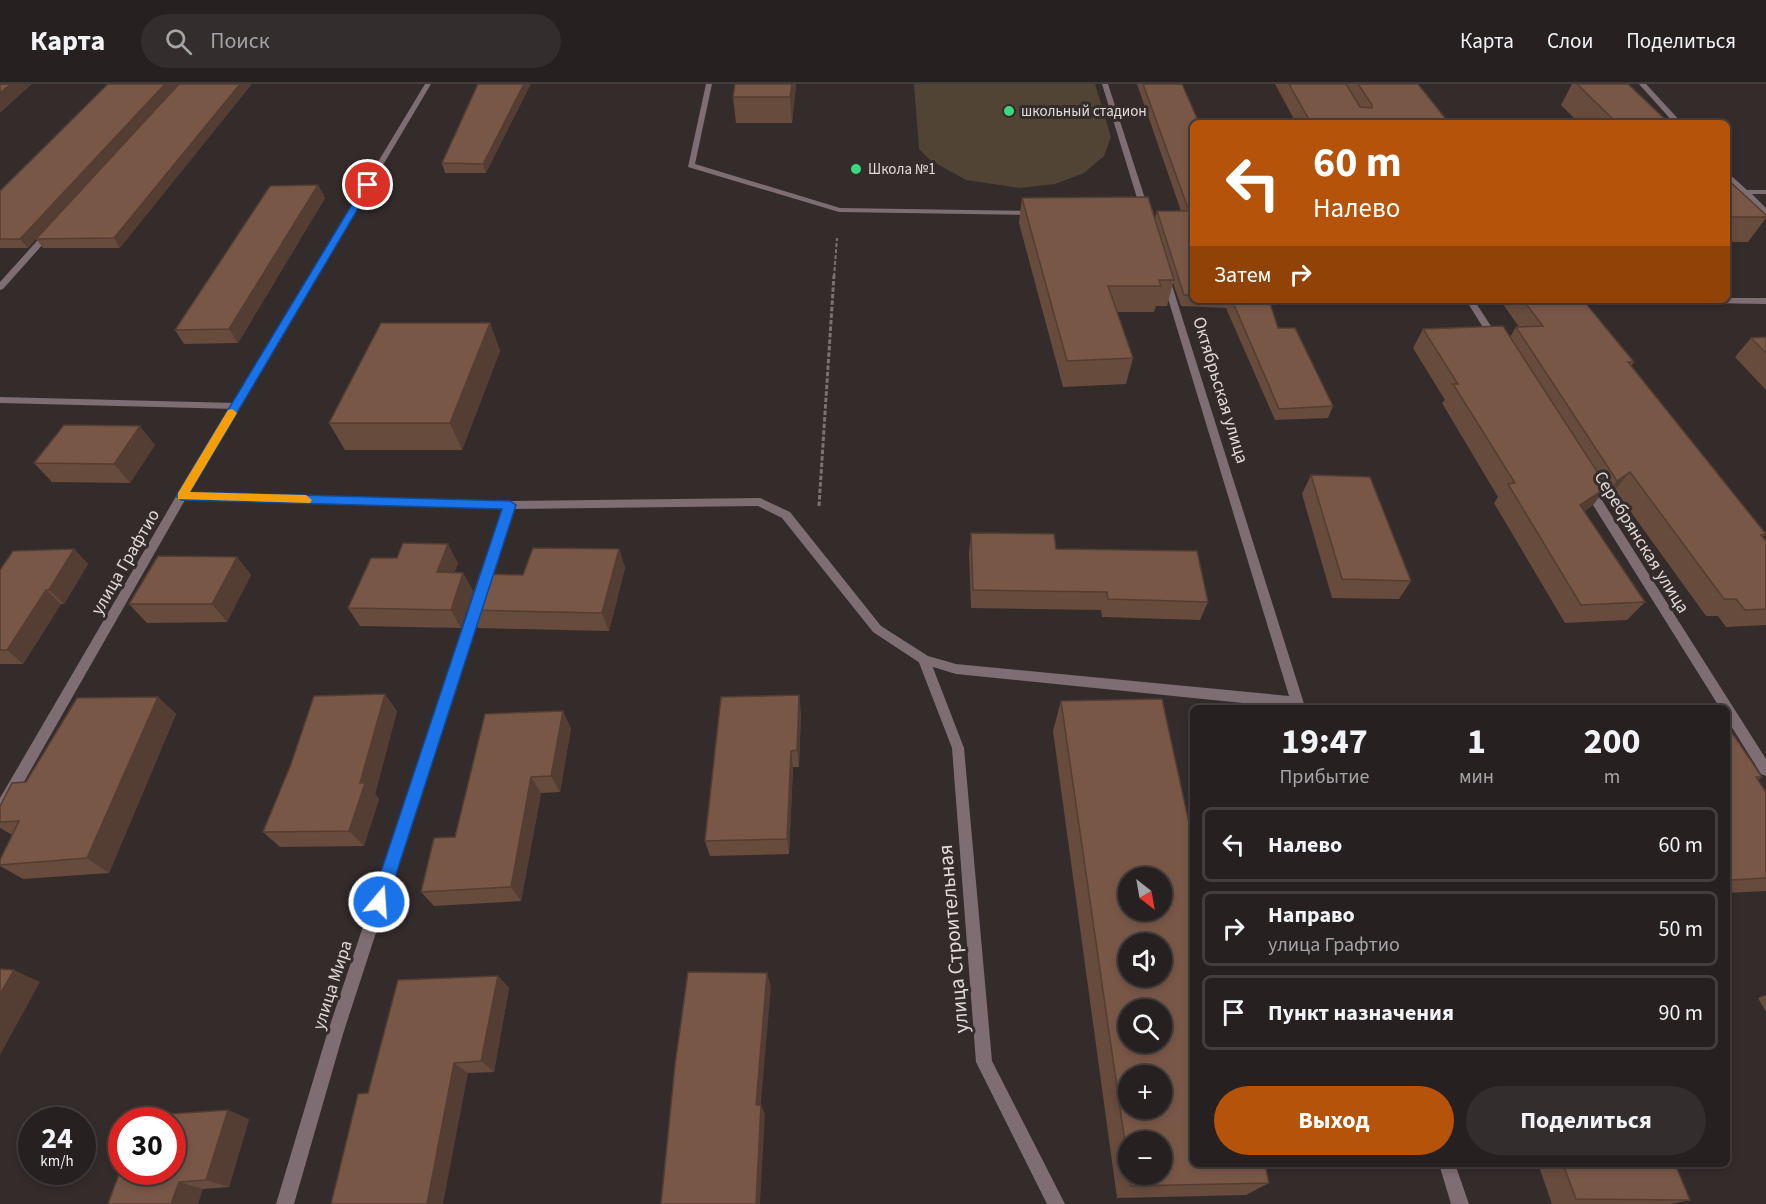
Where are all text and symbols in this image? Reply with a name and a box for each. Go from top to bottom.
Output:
search box [141,14,561,68]
text: Карта [30,21,105,61]
icon: search [162,25,195,58]
text: Поиск [210,25,270,57]
text: Карта [1460,26,1514,56]
text: Слои [1547,26,1593,56]
text: Поделиться [1626,26,1736,56]
place label: школьный стадион [1021,101,1147,122]
marker: школьный стадион [1002,104,1016,118]
text: 60 m [1313,133,1402,193]
icon: left [1214,144,1292,222]
pin [342,159,393,210]
place label: Школа №1 [868,159,936,180]
marker: Школа №1 [849,162,863,176]
icon: arrive [351,168,384,201]
text: Налево [1313,189,1400,228]
icon: right [1284,258,1317,291]
text: Затем [1214,259,1272,291]
street label: Октябрьская улица [1186,314,1255,467]
street label: Серебрянская улица [1588,466,1695,618]
street label: улица Графтио [85,505,166,620]
text: 19:47 [1281,716,1368,767]
text: 1 [1467,716,1486,767]
text: 200 [1584,716,1641,767]
text: Прибытие [1279,763,1370,791]
text: мин [1459,763,1494,791]
text: m [1604,763,1620,791]
icon: left [1217,828,1250,861]
text: Налево [1268,829,1342,861]
text: 60 m [1658,829,1703,861]
street label: улица Строительная [930,843,976,1035]
north arrow [1118,867,1172,921]
map controls [1118,867,1172,1185]
position arrow [347,870,411,934]
text: Направо [1268,899,1355,931]
icon: right [1217,912,1250,945]
text: 50 m [1658,913,1703,945]
text: улица Графтио [1268,931,1400,959]
button: sound [1118,933,1172,987]
street label: улица Мира [306,937,359,1033]
icon: arrive [1217,996,1250,1029]
text: Пункт назначения [1268,997,1454,1029]
text: 90 m [1658,997,1703,1029]
button: search [1118,999,1172,1053]
button: + [1118,1065,1172,1119]
button: Выход [1214,1086,1454,1155]
button: Поделиться [1466,1086,1706,1155]
speed limit sign: 30 [108,1107,186,1185]
text: 24 [41,1117,73,1160]
button: − [1118,1131,1172,1185]
text: km/h [40,1151,74,1172]

